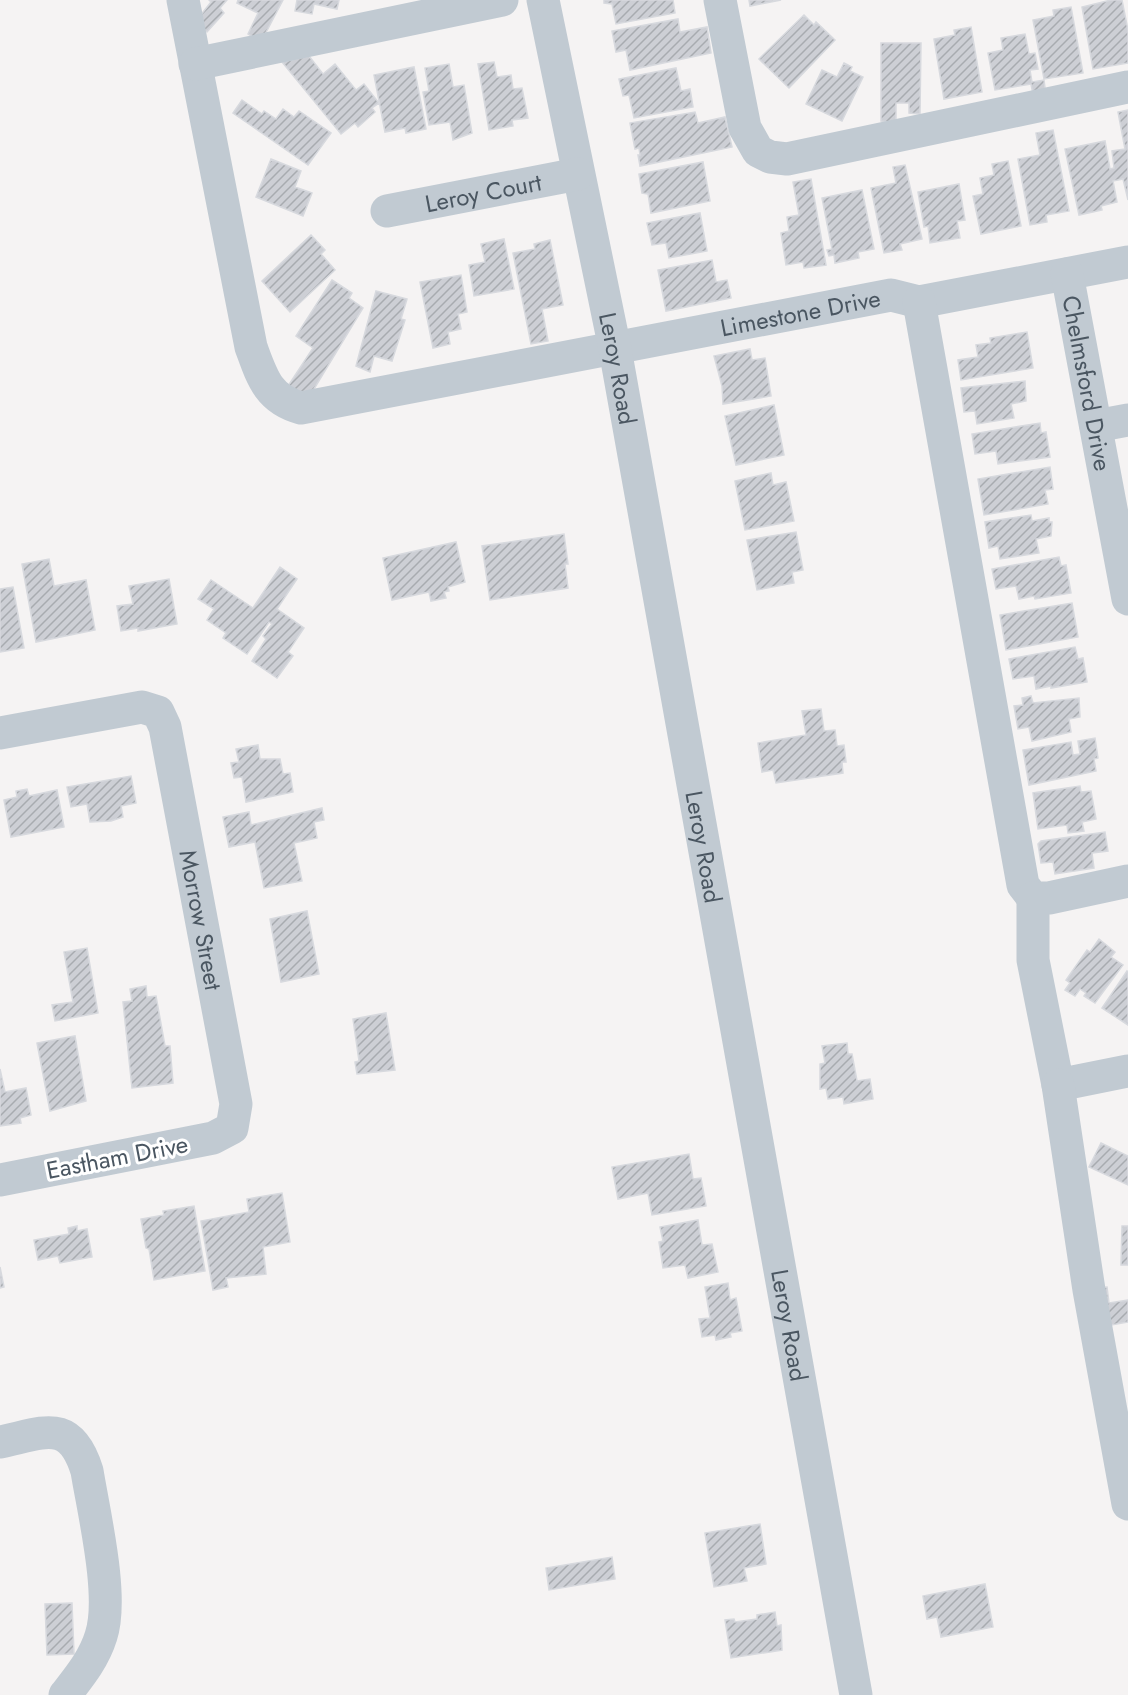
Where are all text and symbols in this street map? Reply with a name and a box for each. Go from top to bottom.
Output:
street label: Leroy Court [422,164,545,221]
street label: Limestone Drive [717,280,883,345]
street label: Chelmsford Drive [1054,292,1121,474]
street label: Leroy Road [590,309,646,427]
street label: Leroy Road [677,788,731,906]
street label: Morrow Street [171,847,232,993]
street label: Eastham Drive [43,1126,191,1188]
street label: Leroy Road [763,1266,817,1384]

